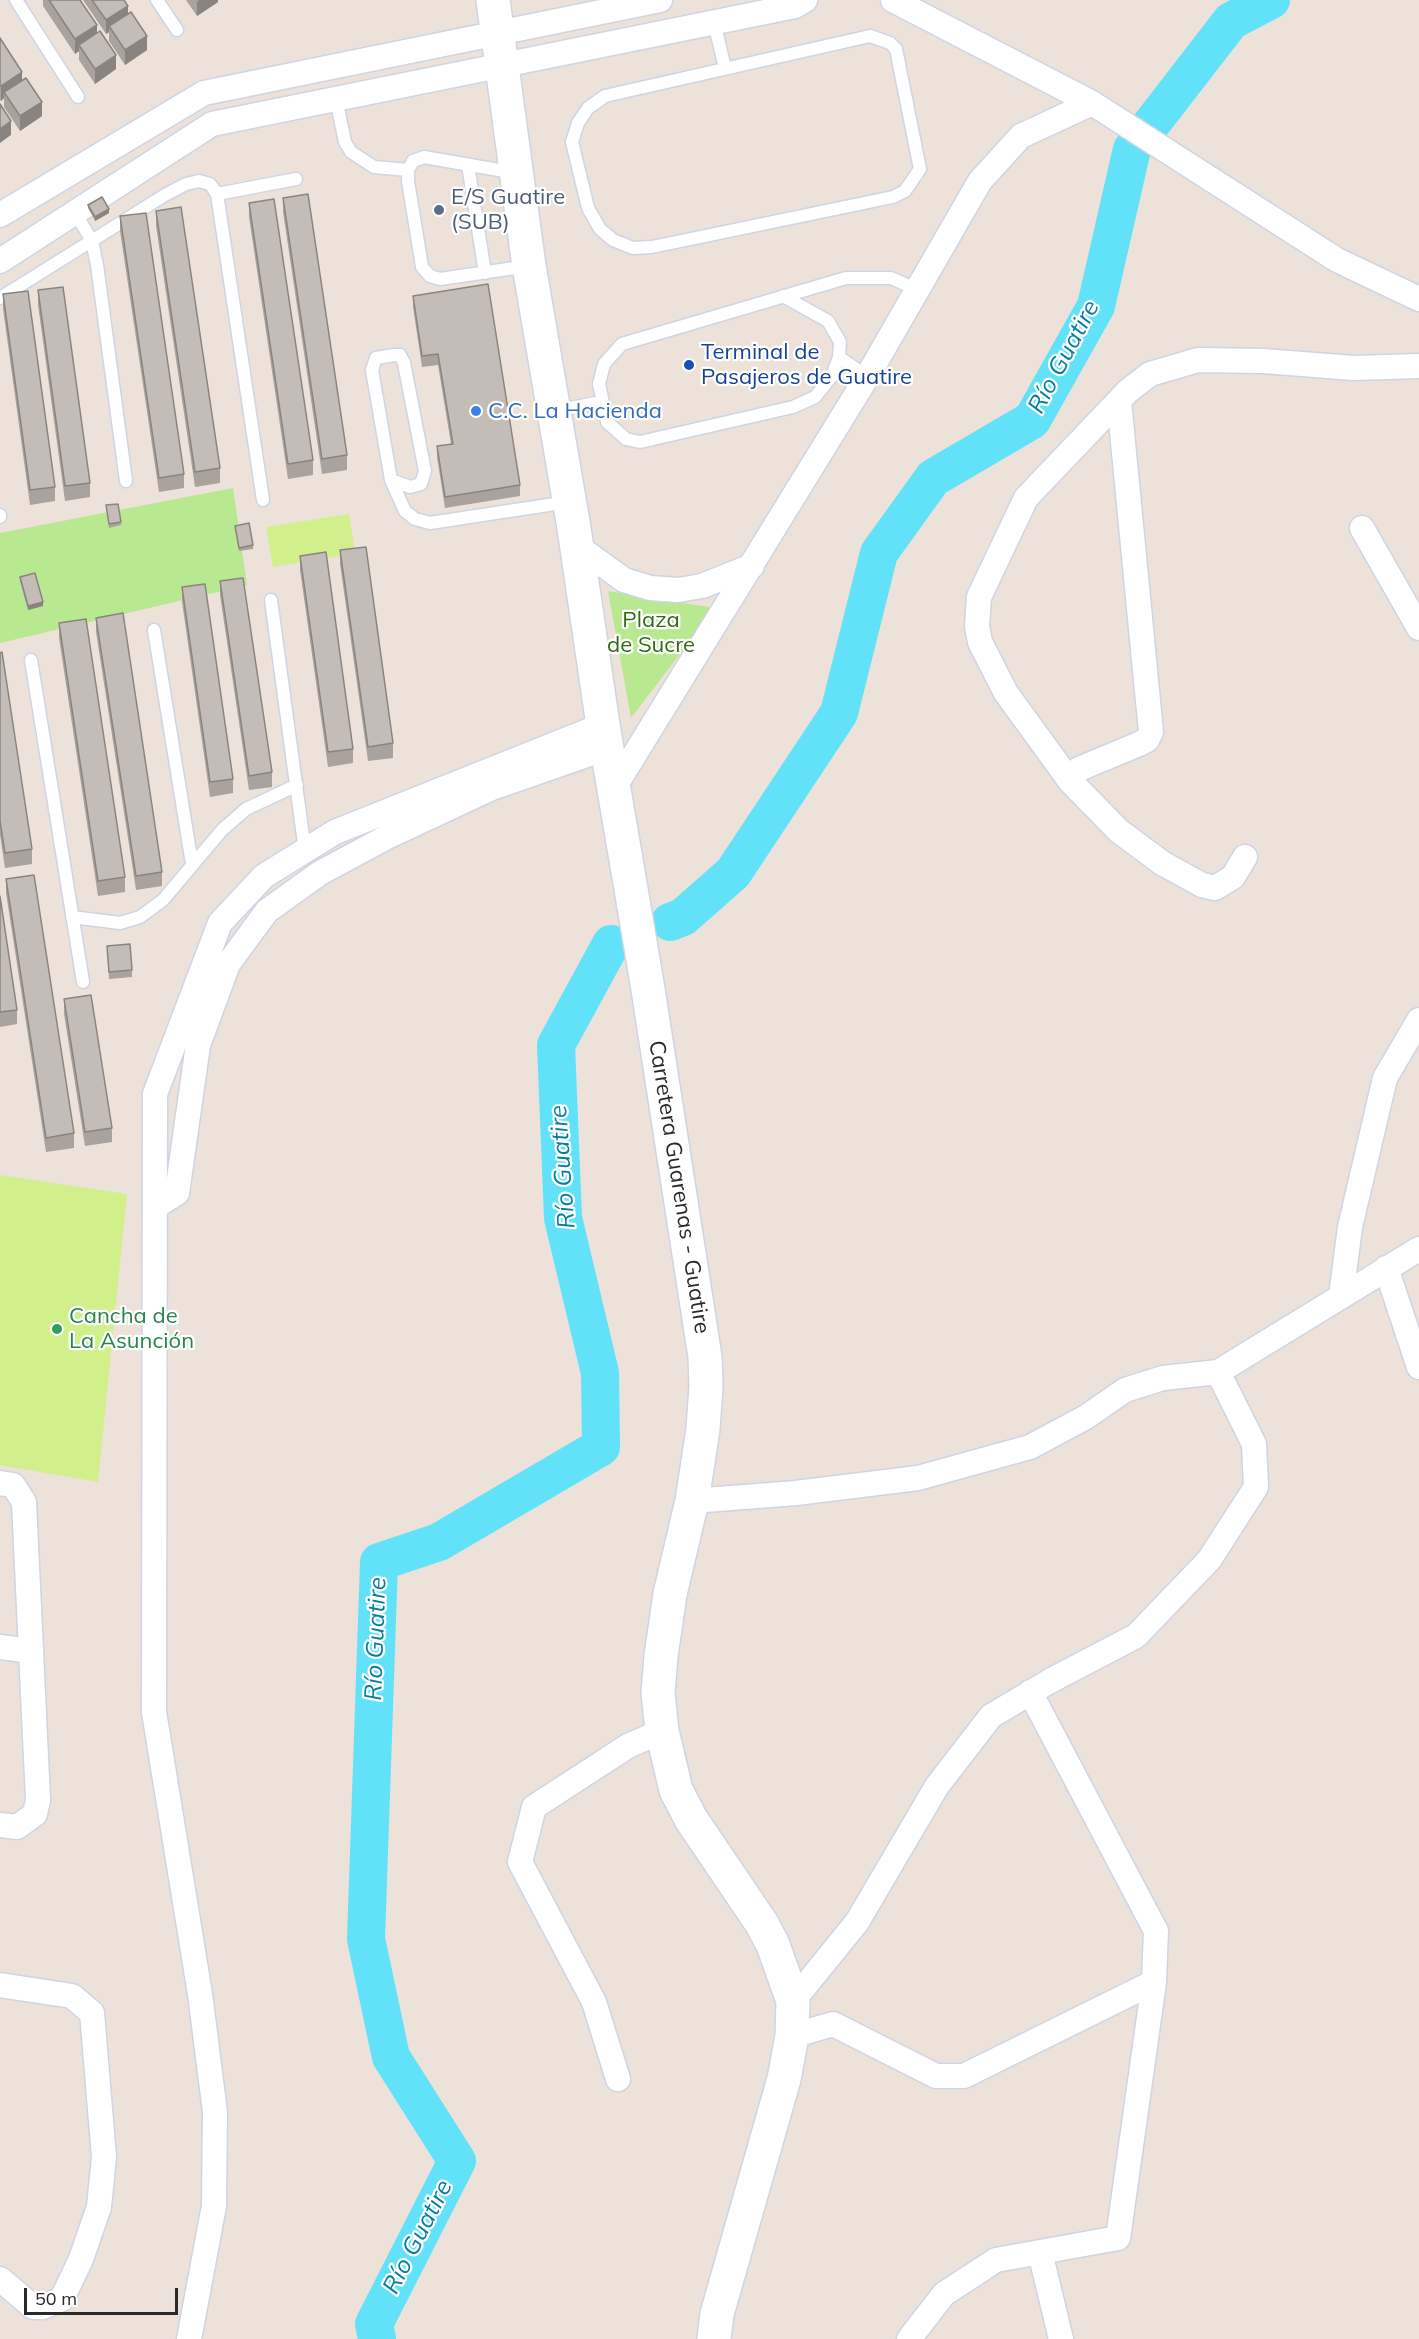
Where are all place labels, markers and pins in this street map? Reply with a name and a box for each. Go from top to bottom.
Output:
place label: E/S Guatire (SUB) [451,184,565,236]
marker: E/S Guatire (SUB) [432,203,446,217]
place label: Terminal de Pasajeros de Guatire [701,339,912,390]
marker: Terminal de Pasajeros de Guatire [682,358,696,372]
place label: C.C. La Hacienda [488,398,662,424]
marker: C.C. La Hacienda [469,404,483,418]
place label: Cancha de La Asunción [69,1303,194,1354]
marker: Cancha de La Asunción [50,1322,64,1336]

